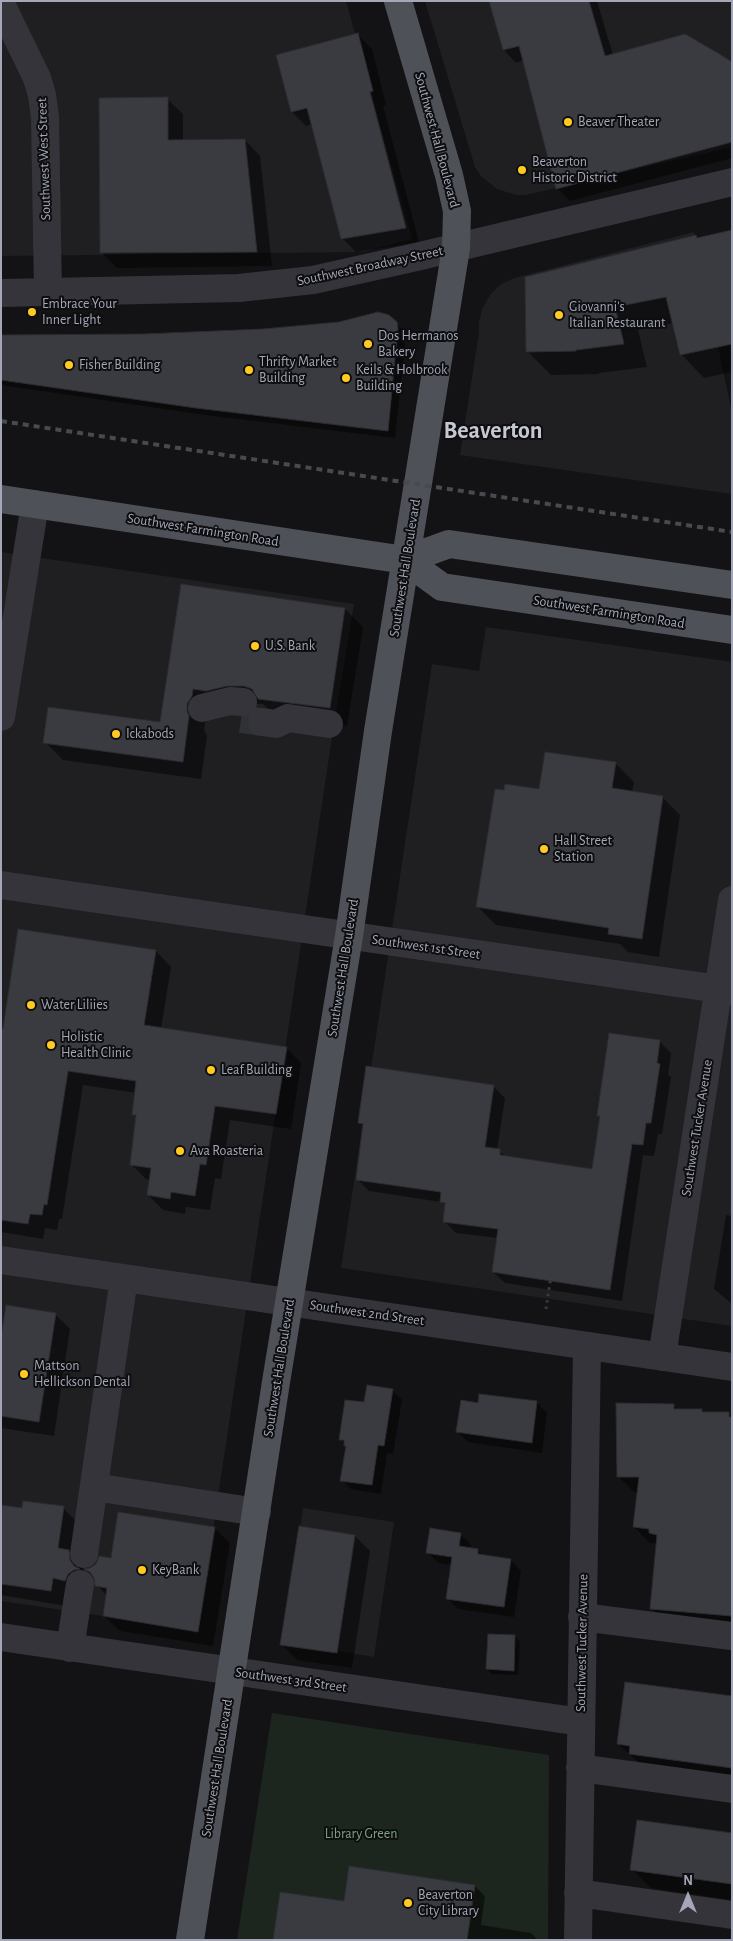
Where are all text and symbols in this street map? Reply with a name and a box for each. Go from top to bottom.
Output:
street label: Southwest Hall Boulevard [411,70,463,210]
street label: Southwest West Street [33,97,55,221]
place label: Beaver Theater [578,114,659,130]
marker: Beaver Theater [562,116,574,128]
place label: Beaverton Historic District [532,154,617,186]
marker: Beaverton Historic District [516,164,528,176]
street label: Southwest Broadway Street [296,242,444,290]
place label: Embrace Your Inner Light [42,296,117,328]
place label: Giovanni's Italian Restaurant [569,299,665,332]
marker: Embrace Your Inner Light [26,306,38,318]
marker: Giovanni's Italian Restaurant [553,309,565,321]
place label: Dos Hermanos Bakery [378,328,458,361]
marker: Dos Hermanos Bakery [362,338,374,350]
place label: Thrifty Market Building [259,354,337,387]
place label: Fisher Building [79,357,160,373]
marker: Fisher Building [63,359,75,371]
place label: Keils & Holbrook Building [356,362,447,394]
marker: Thrifty Market Building [243,364,255,376]
marker: Keils & Holbrook Building [340,372,352,384]
district label: Beaverton [444,417,542,445]
street label: Southwest Hall Boulevard [386,498,424,638]
street label: Southwest Farmington Road [126,510,280,550]
street label: Southwest Farmington Road [532,592,686,632]
place label: U.S. Bank [265,638,315,654]
marker: U.S. Bank [249,640,261,652]
place label: Ickabods [126,726,174,742]
marker: Ickabods [110,728,122,740]
place label: Hall Street Station [554,833,612,866]
marker: Hall Street Station [538,843,550,855]
street label: Southwest Hall Boulevard [324,898,362,1038]
street label: Southwest 1st Street [371,931,481,963]
place label: Water Liliies [41,997,108,1013]
marker: Water Liliies [25,999,37,1011]
place label: Holistic Health Clinic [61,1029,131,1062]
marker: Holistic Health Clinic [45,1039,57,1051]
street label: Southwest Tucker Avenue [678,1059,716,1197]
place label: Leaf Building [221,1062,292,1078]
marker: Leaf Building [205,1064,217,1076]
place label: Ava Roasteria [190,1143,263,1159]
marker: Ava Roasteria [174,1145,186,1157]
street label: Southwest 2nd Street [309,1297,425,1329]
street label: Southwest Hall Boulevard [260,1298,298,1438]
place label: Mattson Hellickson Dental [34,1358,130,1390]
marker: Mattson Hellickson Dental [18,1368,30,1380]
place label: KeyBank [152,1562,199,1578]
marker: KeyBank [136,1564,148,1576]
street label: Southwest Tucker Avenue [572,1574,592,1712]
street label: Southwest 3rd Street [234,1664,348,1696]
street label: Southwest Hall Boulevard [198,1698,236,1838]
park label: Library Green [325,1826,397,1842]
north arrow [663,1871,713,1921]
text: N [683,1874,693,1888]
place label: Beaverton City Library [418,1887,479,1920]
marker: Beaverton City Library [402,1897,414,1909]

